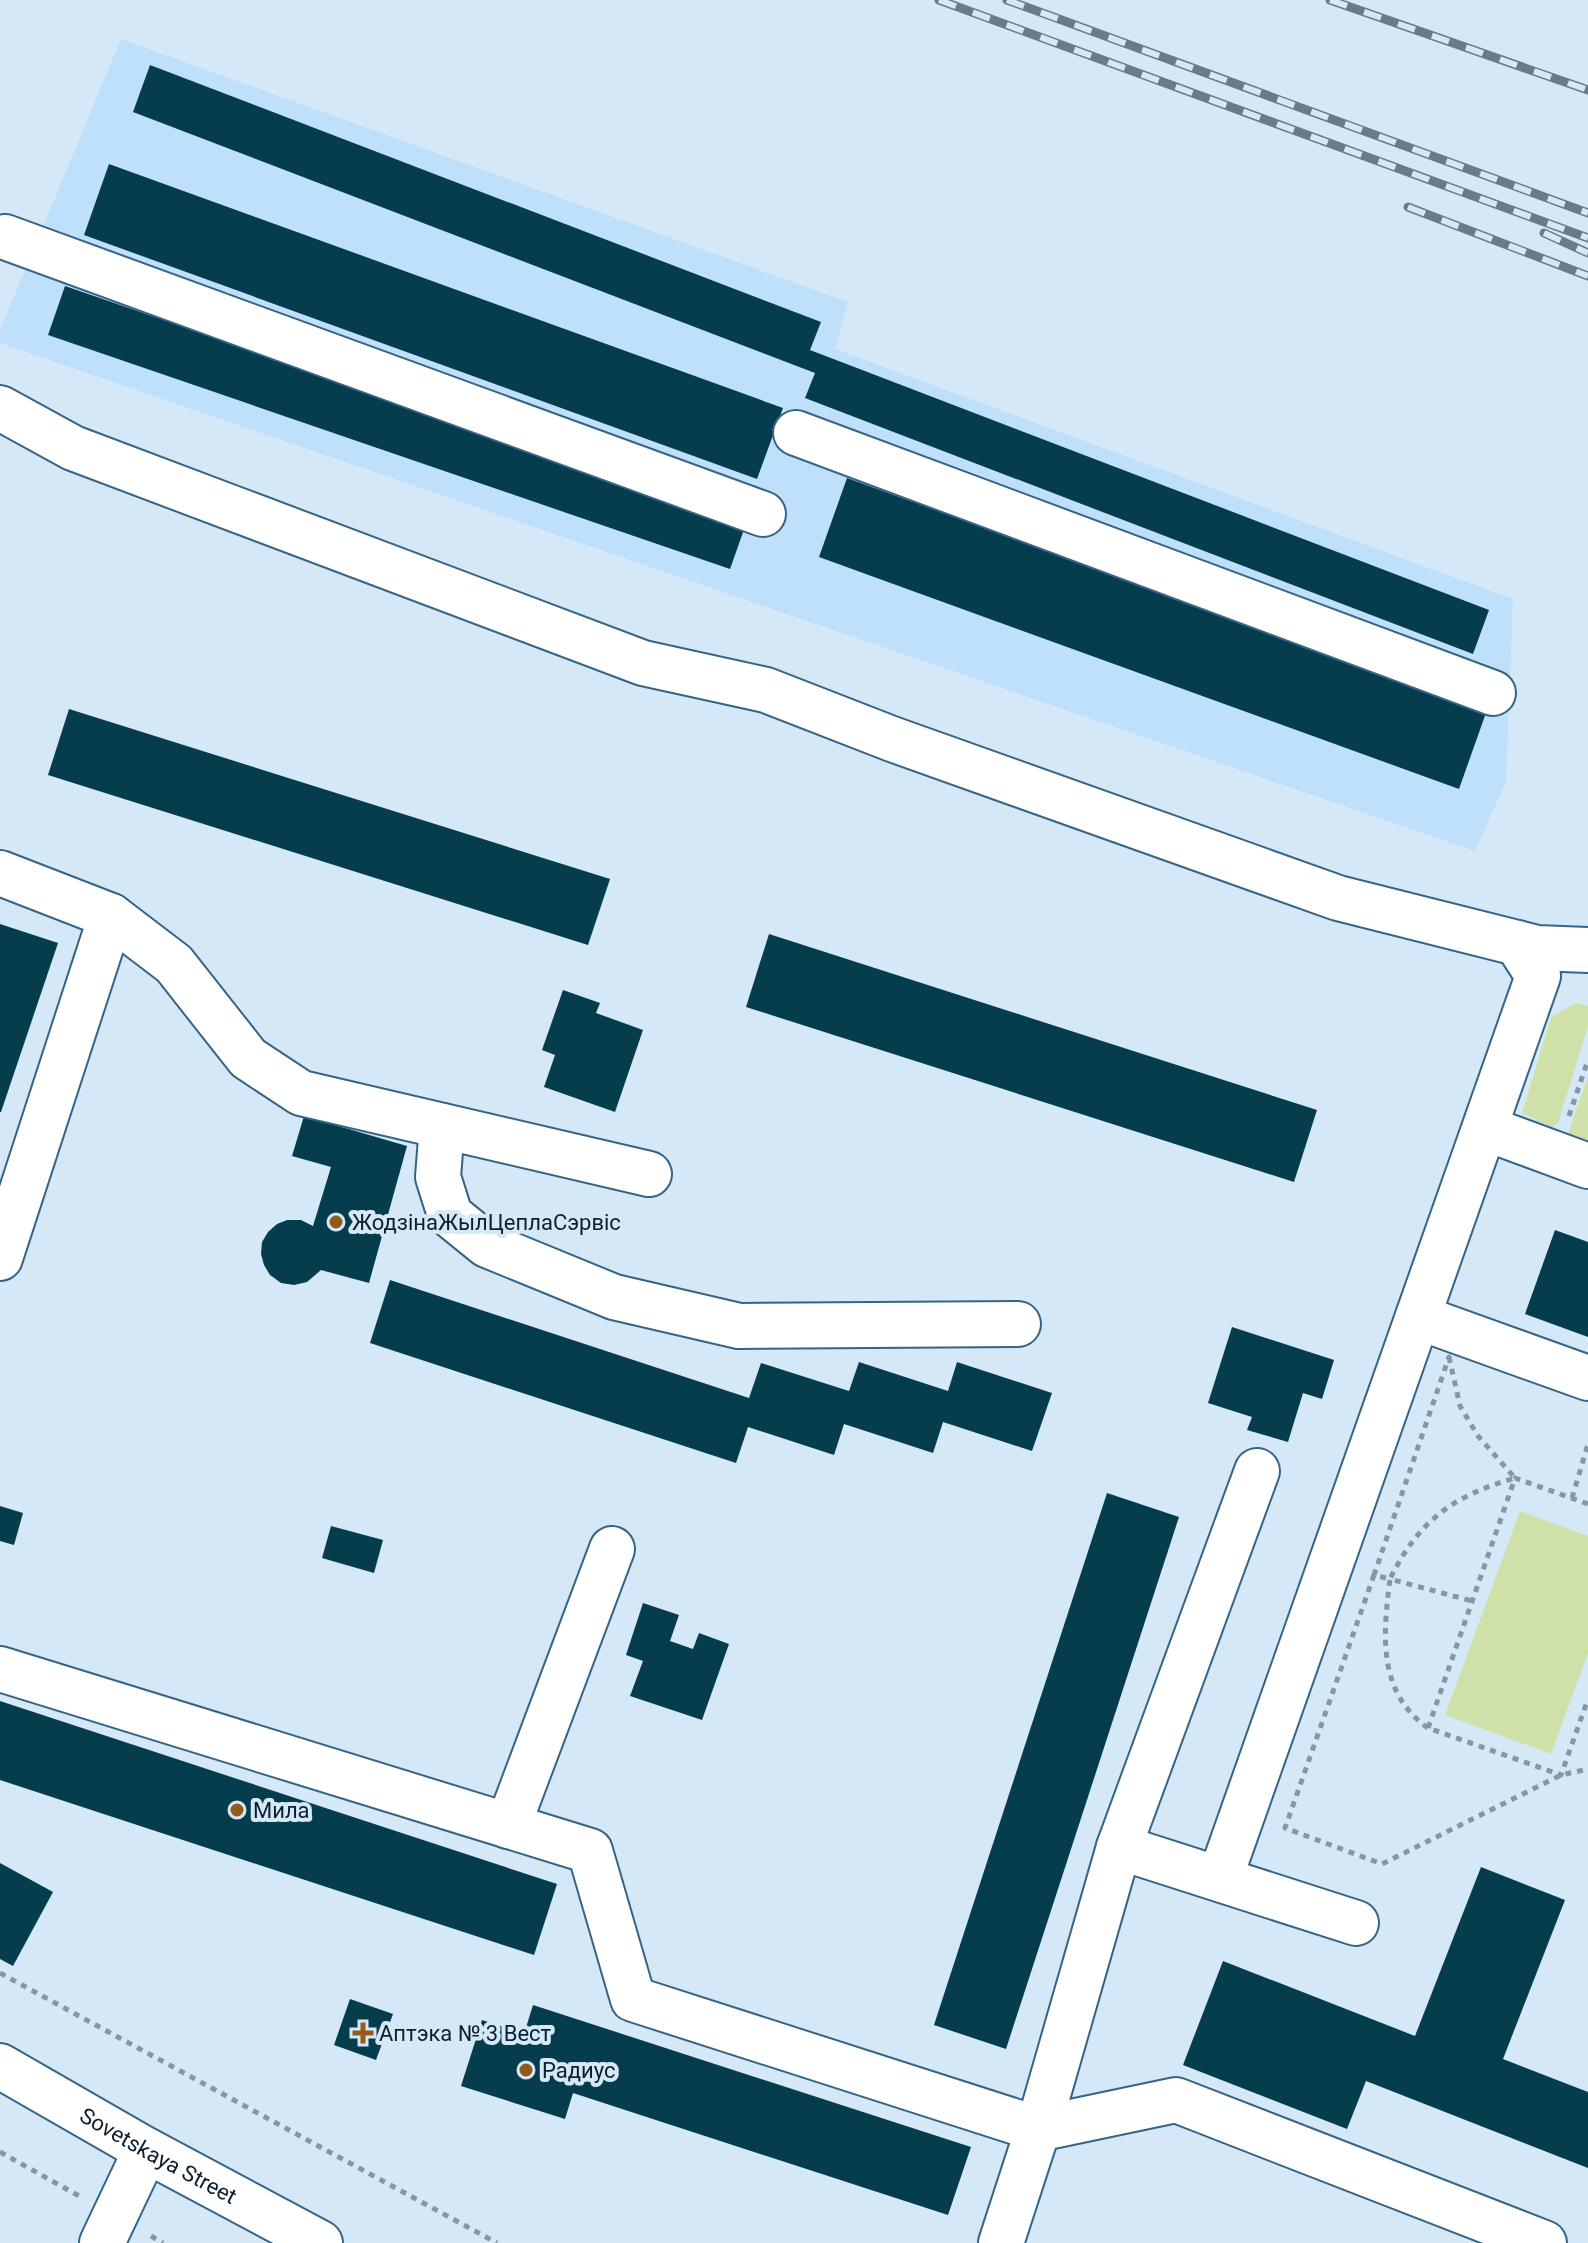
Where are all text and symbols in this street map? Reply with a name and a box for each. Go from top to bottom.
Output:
place label: ЖодзінаЖылЦеплаСэрвіс [352,1210,621,1235]
marker: ЖодзінаЖылЦеплаСэрвіс [327,1213,345,1231]
place label: Мила [253,1798,310,1823]
marker: Мила [228,1801,246,1819]
place label: Аптэка № 3 Вест [379,2021,552,2046]
marker: Аптэка № 3 Вест [354,2024,372,2042]
place label: Радиус [542,2058,616,2083]
marker: Радиус [517,2061,535,2079]
street label: Sovetskaya Street [76,2102,241,2209]

